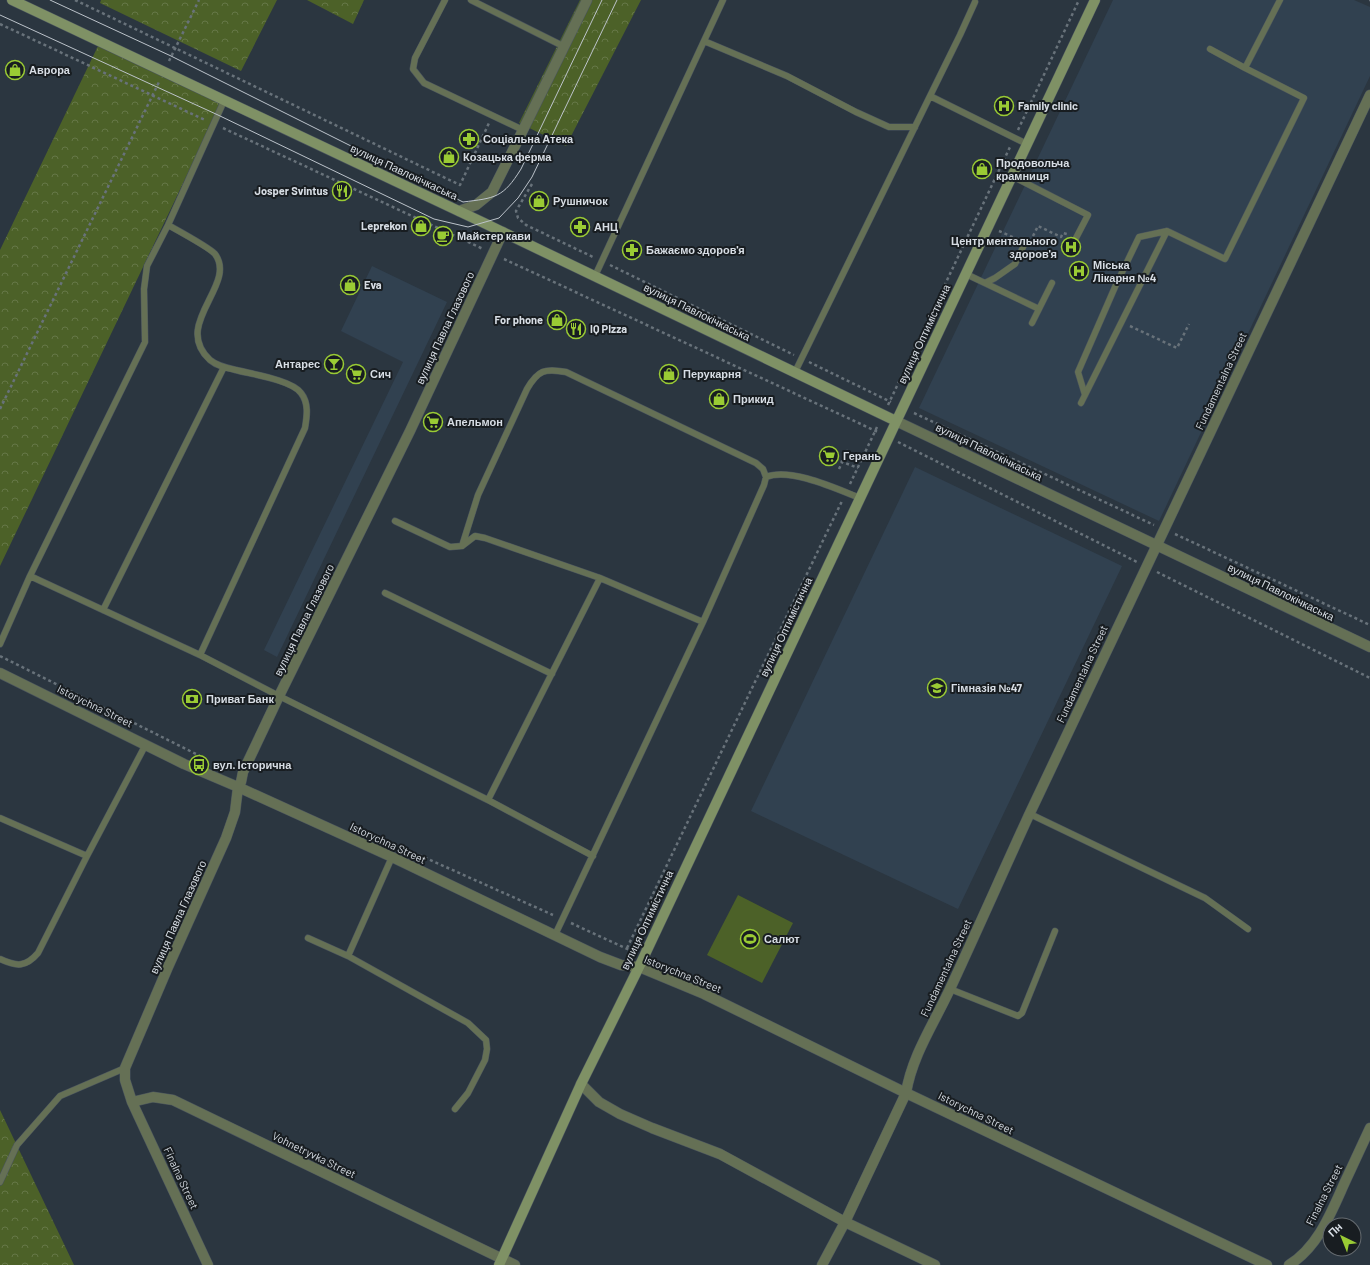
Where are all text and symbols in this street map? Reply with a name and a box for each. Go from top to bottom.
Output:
shop icon: Аврора [4,59,26,81]
place label: Аврора [29,63,71,76]
hospital icon: Family clinic [993,95,1015,117]
place label: Family clinic [1018,99,1078,112]
pharmacy icon: Соціальна Атека [458,128,480,150]
place label: Соціальна Атека [483,132,574,145]
street label: вулиця Павлокічкаська [349,141,461,202]
shop icon: Козацька ферма [438,146,460,168]
place label: Козацька ферма [463,150,552,163]
place label: Продовольча крамниця [996,156,1070,182]
shop icon: Продовольча крамниця [971,158,993,180]
restaurant icon: Josper Svintus [331,180,353,202]
place label: Josper Svintus [255,184,328,197]
shop icon: Рушничок [528,190,550,212]
place label: Рушничок [553,194,608,207]
shop icon: Leprekon [410,215,432,237]
pharmacy icon: АНЦ [569,216,591,238]
place label: Leprekon [361,219,407,232]
place label: АНЦ [594,220,618,233]
cafe icon: Майстер кави [432,225,454,247]
place label: Майстер кави [457,229,531,242]
place label: Центр ментального здоров'я [951,234,1057,260]
hospital icon: Центр ментального здоров'я [1060,236,1082,258]
pharmacy icon: Бажаємо здоров'я [621,239,643,261]
place label: Бажаємо здоров'я [646,243,745,256]
place label: Міська Лікарня №4 [1093,258,1157,284]
hospital icon: Міська Лікарня №4 [1068,260,1090,282]
street label: вулиця Павла Глазового [413,269,476,386]
shop icon: Eva [339,274,361,296]
place label: Eva [364,278,382,291]
street label: вулиця Павлокічкаська [642,280,753,343]
street label: вулиця Оптимістична [895,281,953,386]
shop icon: For phone [546,309,568,331]
place label: For phone [495,313,543,326]
restaurant icon: IQ PIzza [565,318,587,340]
place label: IQ PIzza [590,322,627,335]
street label: Fundamentalna Street [1192,330,1249,432]
bar icon: Антарес [323,353,345,375]
place label: Антарес [275,357,320,370]
supermarket icon: Сич [345,363,367,385]
shop icon: Перукарня [658,363,680,385]
place label: Сич [370,367,391,380]
place label: Перукарня [683,367,741,380]
shop icon: Прикид [708,388,730,410]
place label: Прикид [733,392,774,405]
supermarket icon: Апельмон [422,411,444,433]
place label: Апельмон [447,415,503,428]
street label: вулиця Павлокічкаська [934,420,1045,483]
supermarket icon: Герань [818,445,840,467]
place label: Герань [843,449,881,462]
street label: вулиця Павлокічкаська [1226,560,1337,623]
street label: вулиця Павла Глазового [271,562,336,678]
street label: вулиця Оптимістична [757,574,815,679]
street label: Fundamentalna Street [1053,623,1110,725]
school or university icon: Гімназія №47 [926,677,948,699]
place label: Гімназія №47 [951,681,1023,694]
street label: Istorychna Street [55,682,135,729]
bank icon: Приват Банк [181,688,203,710]
place label: Приват Банк [206,692,274,705]
bus stop icon: вул. Історична [188,754,210,776]
place label: вул. Історична [213,758,292,771]
street label: Istorychna Street [348,819,428,866]
street label: вулиця Павла Глазового [147,858,208,976]
street label: вулиця Оптимістична [618,867,676,972]
street label: Fundamentalna Street [917,917,974,1019]
sports icon: Салют [739,928,761,950]
place label: Салют [764,932,800,945]
street label: Istorychna Street [642,952,724,995]
street label: Istorychna Street [936,1089,1016,1136]
street label: Vohnetryvka Street [270,1129,358,1180]
street label: Finalna Street [161,1145,201,1211]
street label: Finalna Street [1303,1162,1345,1228]
north arrow [1322,1217,1362,1257]
text: Пн [1325,1220,1345,1239]

